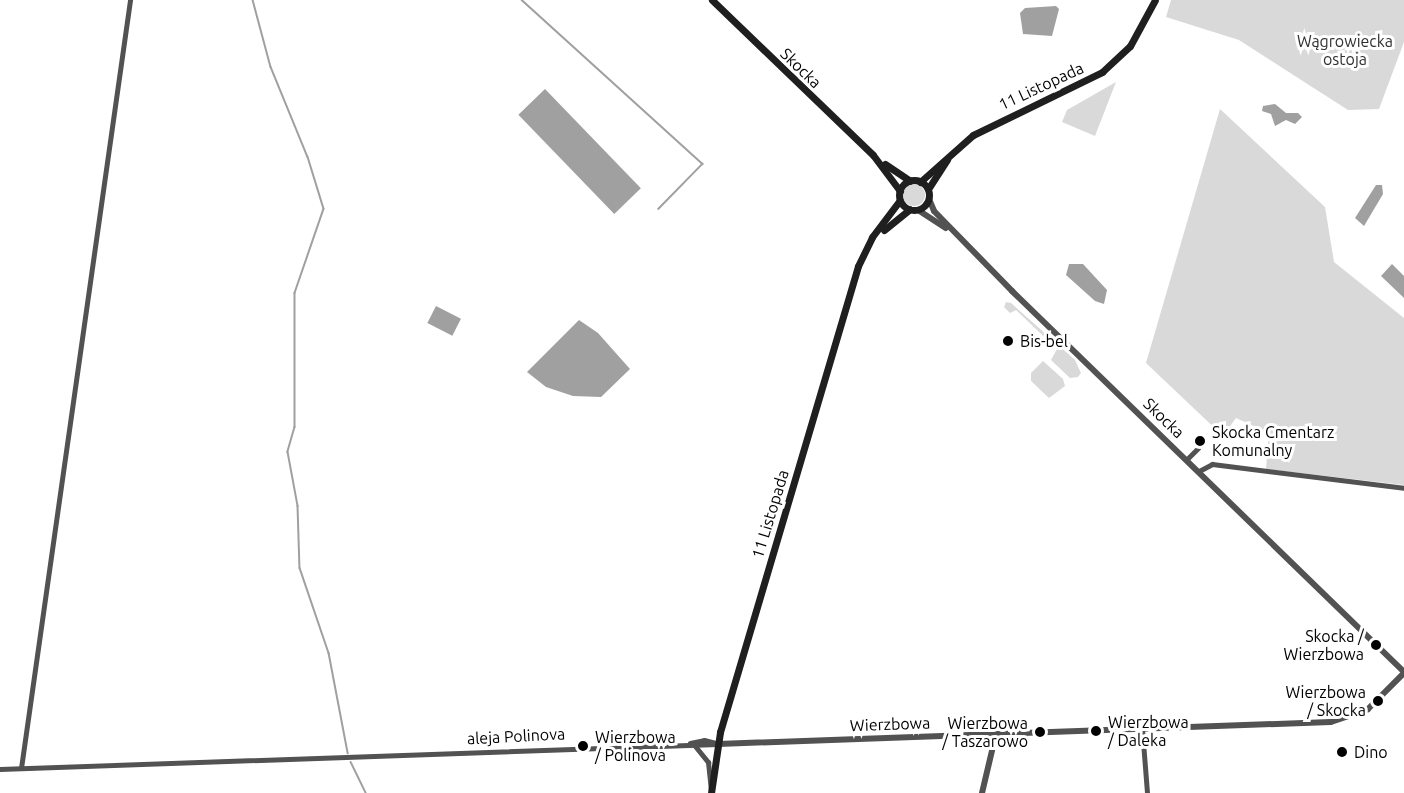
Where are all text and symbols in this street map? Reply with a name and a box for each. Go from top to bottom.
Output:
park label: Wągrowiecka ostoja [1297,31,1393,69]
street label: Skocka [777,44,825,92]
street label: 11 Listopada [995,58,1087,114]
place label: Bis-bel [1020,331,1068,351]
marker: Bis-bel [1001,334,1015,348]
street label: Skocka [1140,394,1188,442]
place label: Skocka Cmentarz Komunalny [1212,422,1334,460]
marker: Skocka Cmentarz Komunalny [1193,434,1207,448]
street label: 11 Listopada [747,467,793,561]
place label: Skocka / Wierzbowa [1283,626,1364,664]
marker: Skocka / Wierzbowa [1369,638,1383,652]
place label: Wierzbowa / Skocka [1285,682,1366,720]
marker: Wierzbowa / Skocka [1371,694,1385,708]
place label: Wierzbowa / Daleka [1108,712,1189,750]
street label: Wierzbowa [849,713,931,735]
place label: Wierzbowa / Taszarowo [942,713,1028,751]
street label: aleja Polinova [466,724,566,748]
marker: Wierzbowa / Daleka [1089,724,1103,738]
marker: Wierzbowa / Taszarowo [1033,725,1047,739]
place label: Wierzbowa / Polinova [595,727,676,765]
marker: Wierzbowa / Polinova [576,739,590,753]
place label: Dino [1354,742,1388,762]
marker: Dino [1335,745,1349,759]

